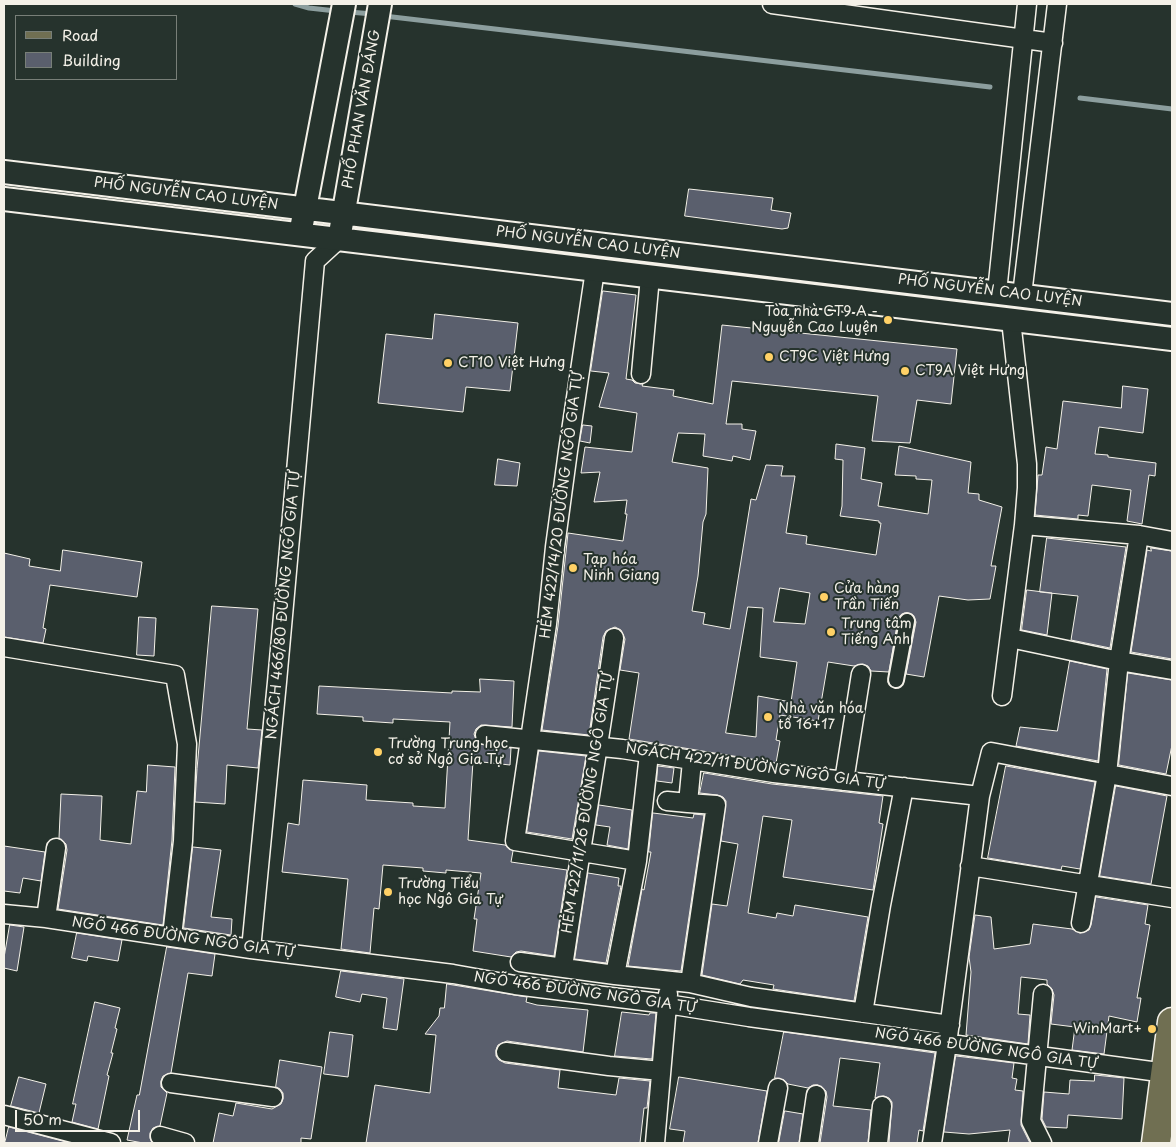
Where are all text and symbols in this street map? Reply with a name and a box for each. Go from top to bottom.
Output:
legend [15,15,178,80]
text: Road [62,23,98,46]
street label: PHỐ PHAN VĂN ĐÁNG [340,28,384,190]
text: Building [62,48,121,71]
street label: PHỐ NGUYỄN CAO LUYỆN [93,174,279,214]
street label: PHỐ NGUYỄN CAO LUYỆN [495,223,681,263]
street label: PHỐ NGUYỄN CAO LUYỆN [897,271,1083,311]
place label: Tòa nhà CT9 A - Nguyễn Cao Luyện [751,304,878,336]
marker: Tòa nhà CT9 A - Nguyễn Cao Luyện [882,314,894,326]
place label: CT9C Việt Hưng [779,349,890,365]
marker: CT9C Việt Hưng [763,351,775,363]
place label: CT10 Việt Hưng [458,355,565,371]
marker: CT10 Việt Hưng [442,357,454,369]
place label: CT9A Việt Hưng [915,363,1025,379]
marker: CT9A Việt Hưng [899,365,911,377]
street label: HẺM 422/14/20 ĐƯỜNG NGÔ GIA TỰ [537,371,587,639]
street label: NGÁCH 466/80 ĐƯỜNG NGÔ GIA TỰ [264,470,304,740]
place label: Tạp hóa Ninh Giang [583,552,659,584]
marker: Tạp hóa Ninh Giang [567,562,579,574]
place label: Cửa hàng Trần Tiến [834,581,899,614]
marker: Cửa hàng Trần Tiến [818,591,830,603]
place label: Trung tâm Tiếng Anh [841,616,912,648]
marker: Trung tâm Tiếng Anh [825,626,837,638]
street label: HẺM 422/11/26 ĐƯỜNG NGÔ GIA TỰ [559,671,617,935]
place label: Nhà văn hóa tổ 16+17 [778,701,863,734]
marker: Nhà văn hóa tổ 16+17 [762,711,774,723]
place label: Trường Trung học cơ sở Ngô Gia Tự [388,736,508,769]
street label: NGÁCH 422/11 ĐƯỜNG NGÔ GIA TỰ [624,740,886,794]
marker: Trường Trung học cơ sở Ngô Gia Tự [372,746,384,758]
place label: Trường Tiểu học Ngô Gia Tự [398,876,503,909]
marker: Trường Tiểu học Ngô Gia Tự [382,886,394,898]
street label: NGÕ 466 ĐƯỜNG NGÔ GIA TỰ [71,914,295,962]
street label: NGÕ 466 ĐƯỜNG NGÔ GIA TỰ [473,969,697,1017]
place label: WinMart+ [1073,1021,1142,1037]
marker: WinMart+ [1146,1023,1158,1035]
street label: NGÕ 466 ĐƯỜNG NGÔ GIA TỰ [874,1025,1098,1073]
scale bar [18,1100,142,1132]
text: 50 m [23,1107,62,1130]

